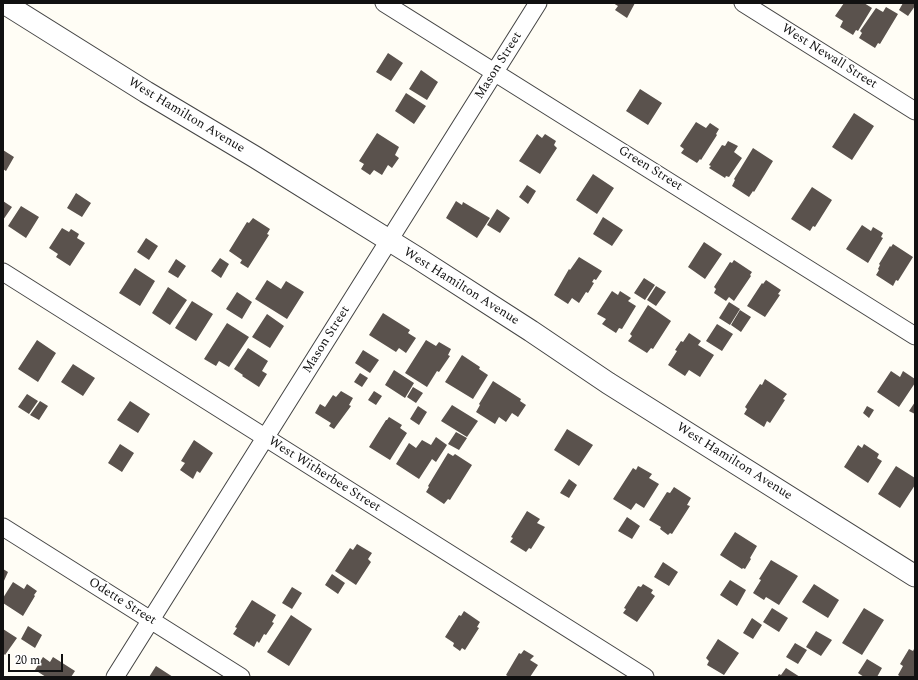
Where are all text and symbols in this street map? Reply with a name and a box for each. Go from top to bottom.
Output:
street label: West Newall Street [778,21,880,93]
street label: Mason Street [472,29,526,103]
street label: West Hamilton Avenue [125,75,247,157]
street label: Green Street [615,143,685,195]
street label: West Hamilton Avenue [400,245,522,329]
street label: Mason Street [300,303,354,377]
street label: West Hamilton Avenue [673,420,795,504]
street label: West Witherbee Street [265,434,383,516]
street label: Odette Street [85,575,159,629]
scale bar [10,646,65,672]
text: 20 m [15,651,40,670]

